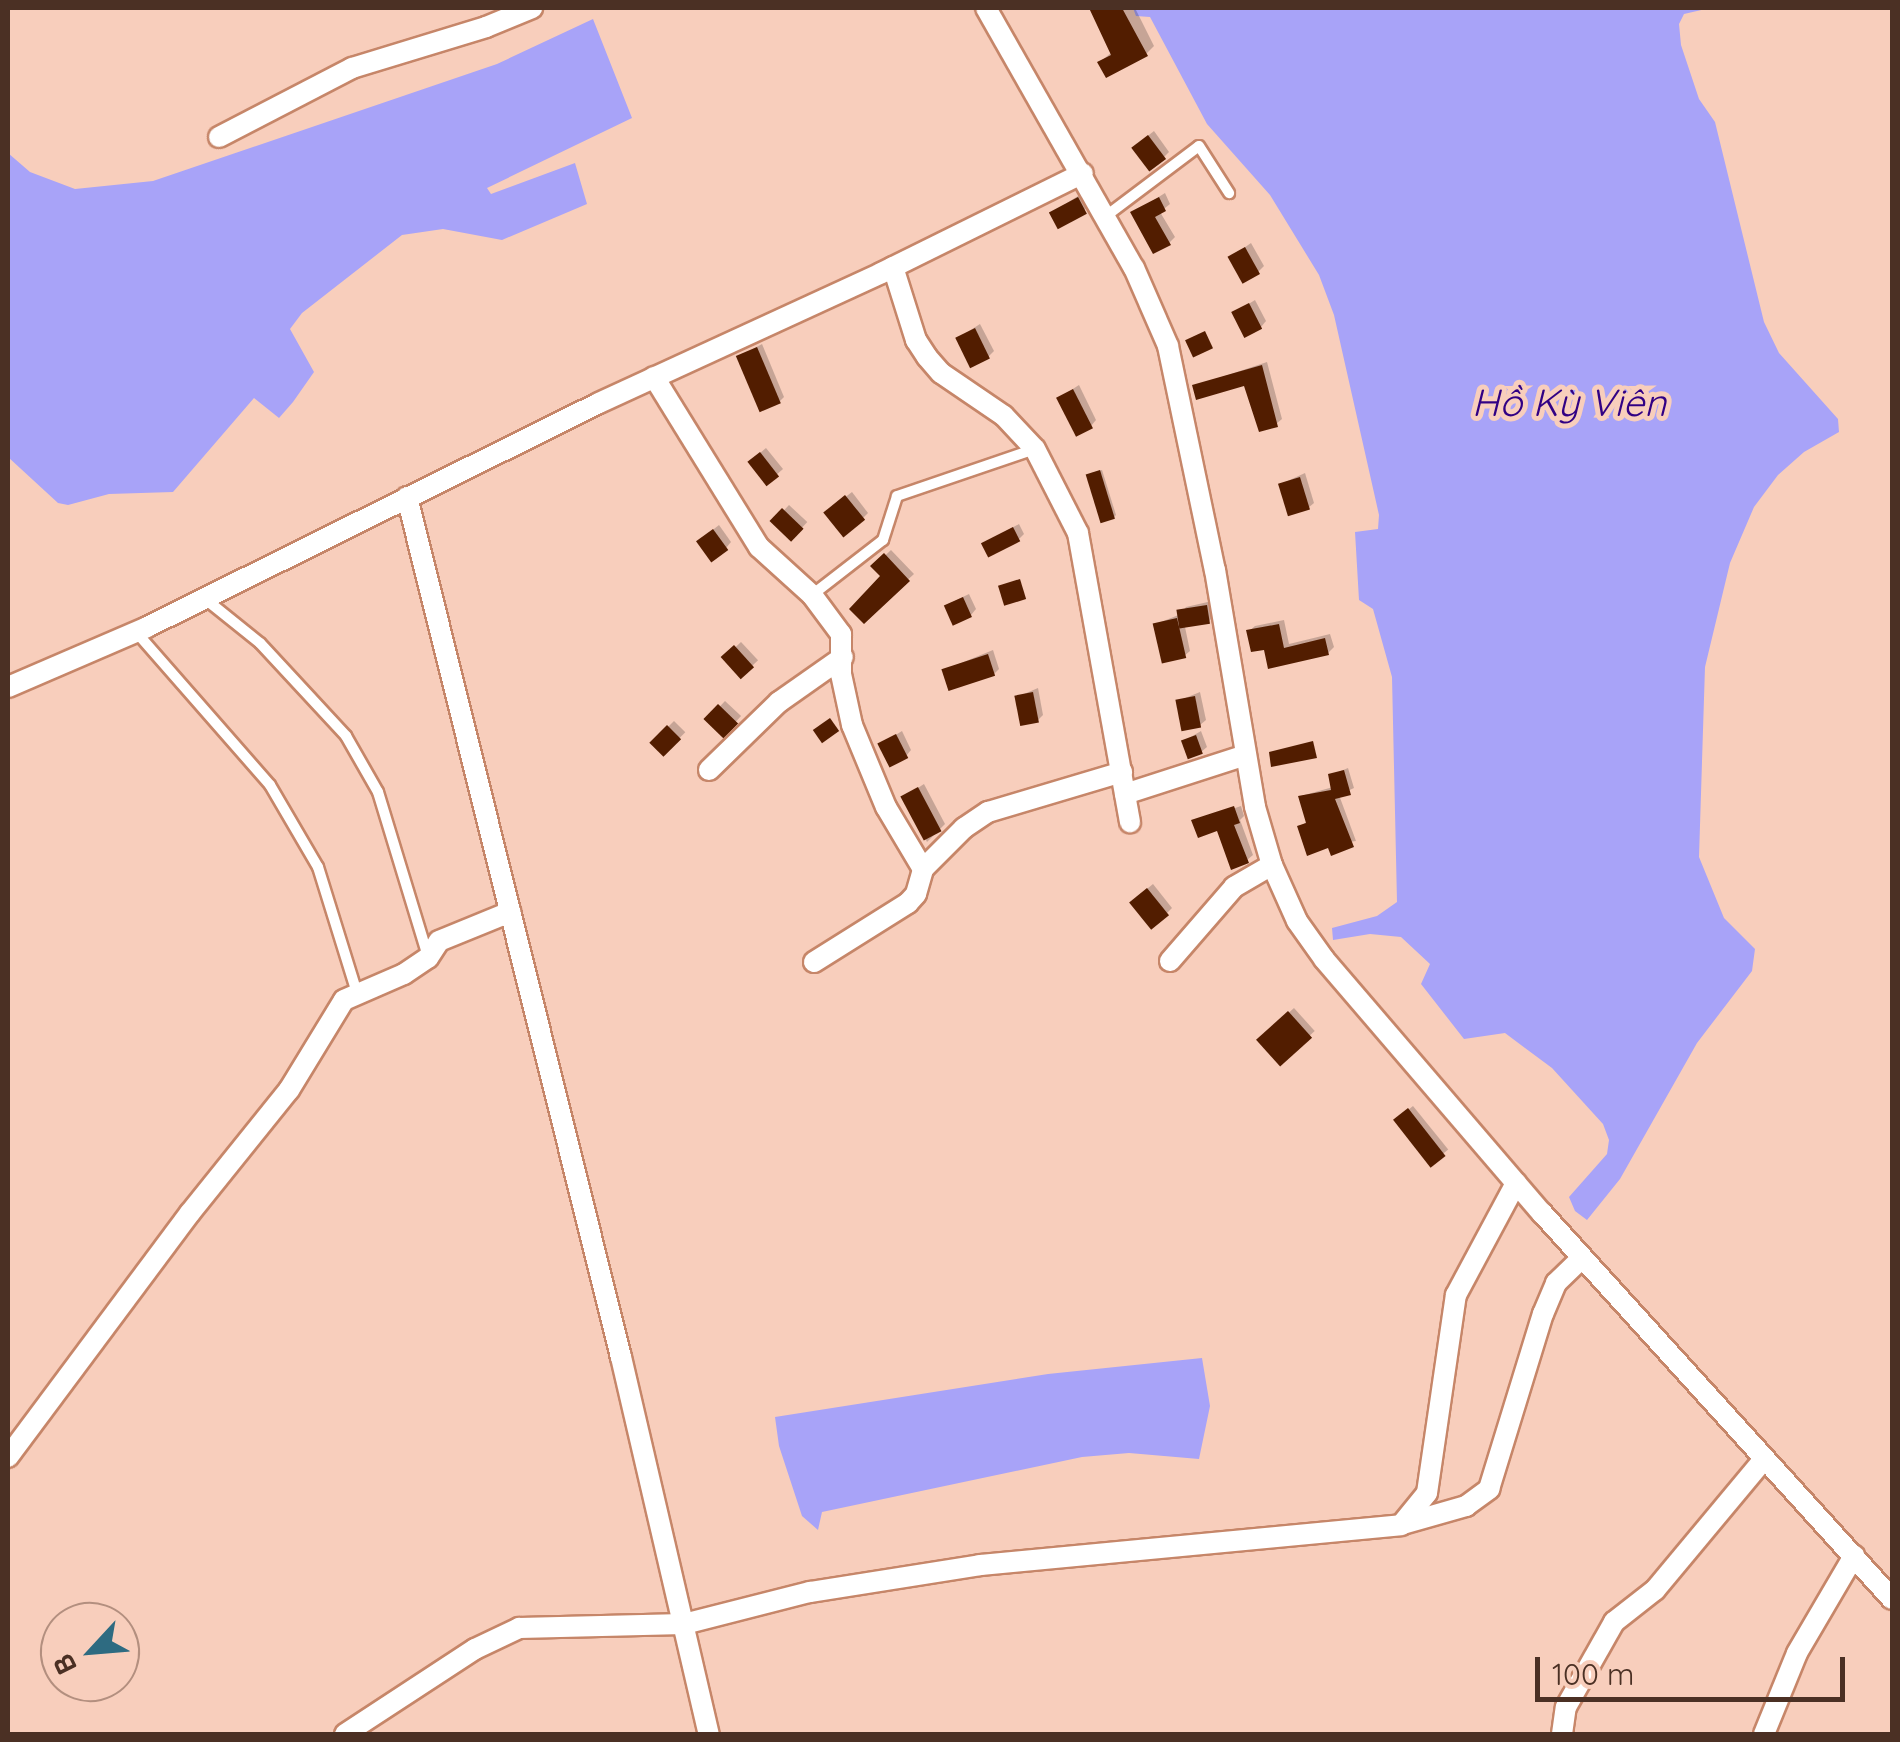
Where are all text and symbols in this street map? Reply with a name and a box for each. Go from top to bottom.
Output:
water label: Hồ Kỳ Viên [1472,380,1666,426]
north arrow [40,1602,140,1702]
scale bar [1540,1637,1850,1699]
text: B [45,1649,84,1680]
text: 100 m [1552,1655,1634,1693]

